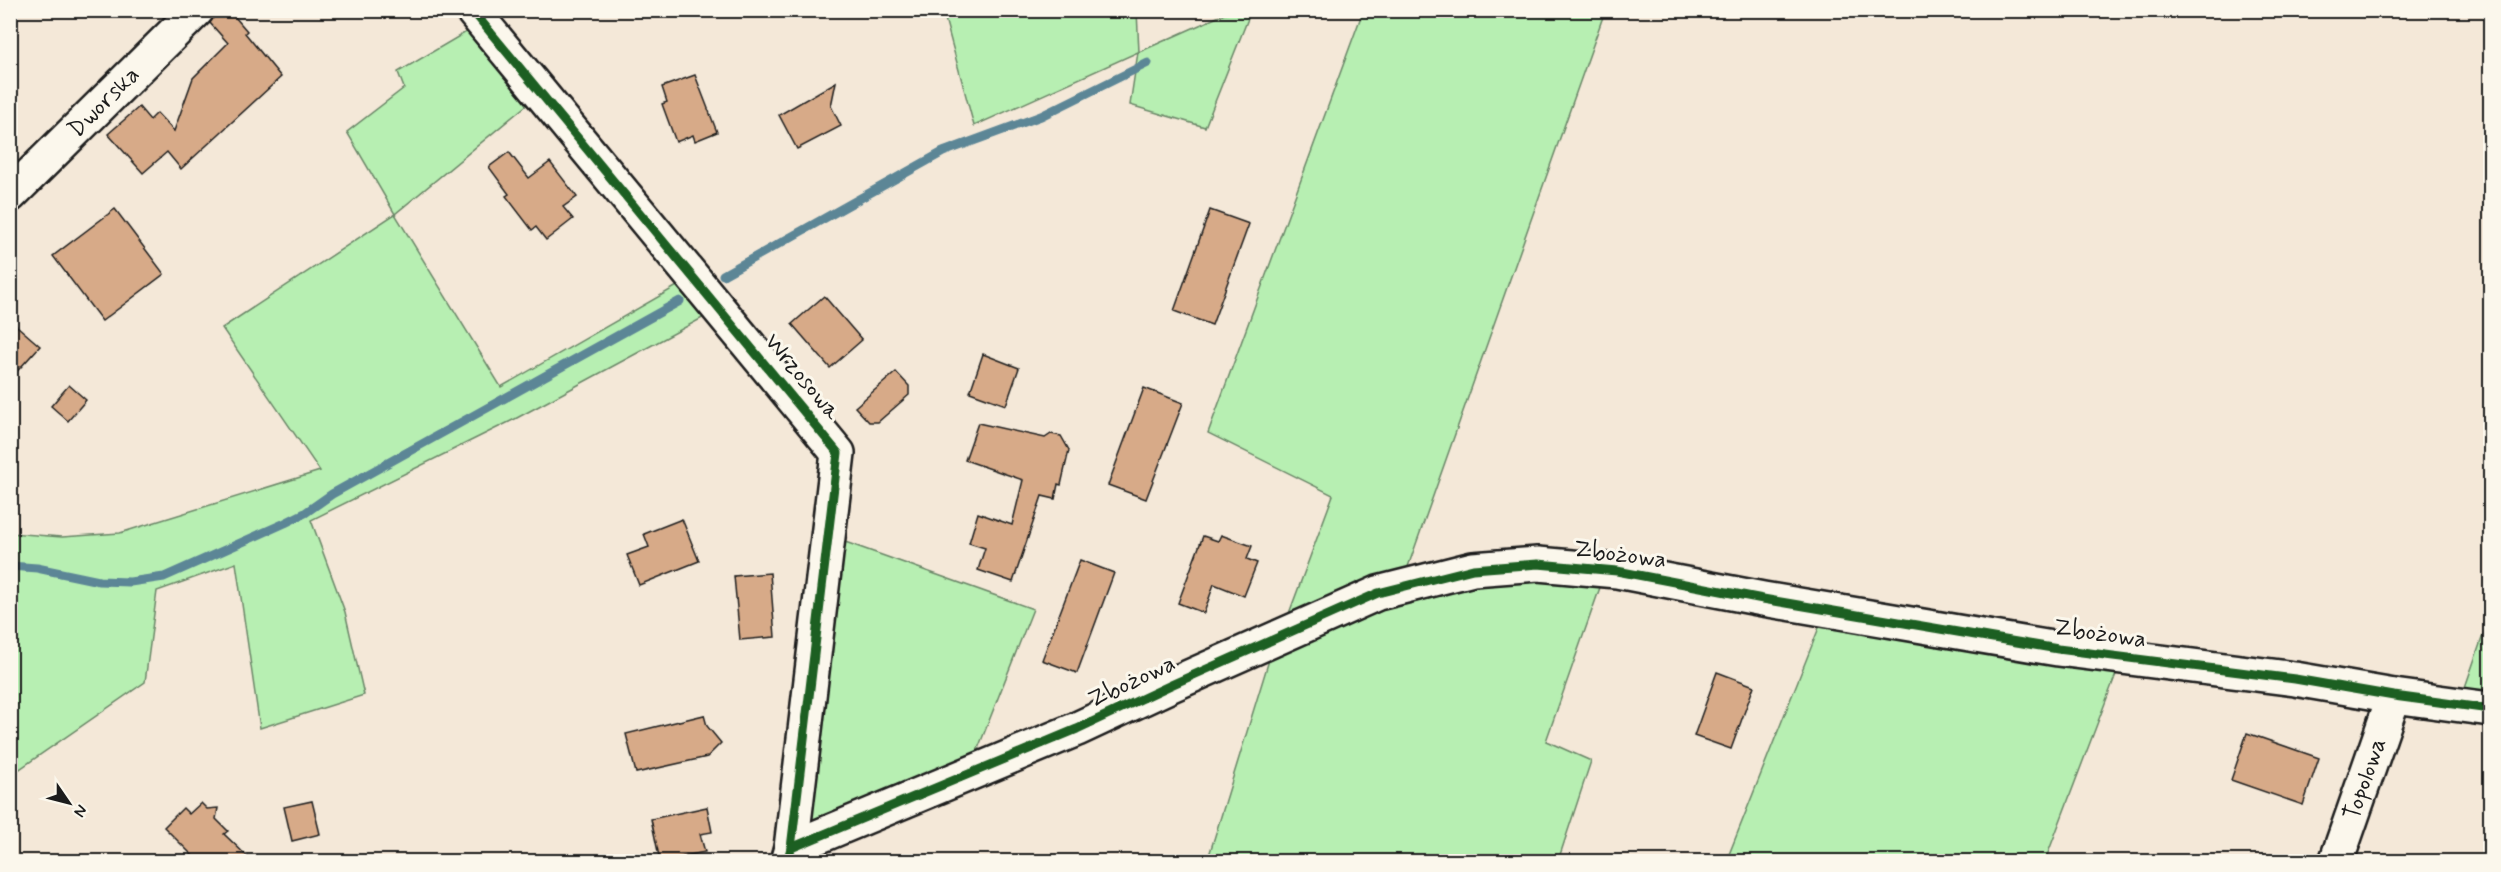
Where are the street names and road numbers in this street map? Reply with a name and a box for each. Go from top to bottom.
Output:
street label: Dworska [61,60,147,145]
street label: Wrzosowa [757,327,848,427]
street label: Zbożowa [1572,534,1668,576]
street label: Zbożowa [2052,612,2148,656]
street label: Zbożowa [1083,648,1181,716]
street label: Topolowa [2336,734,2394,824]

